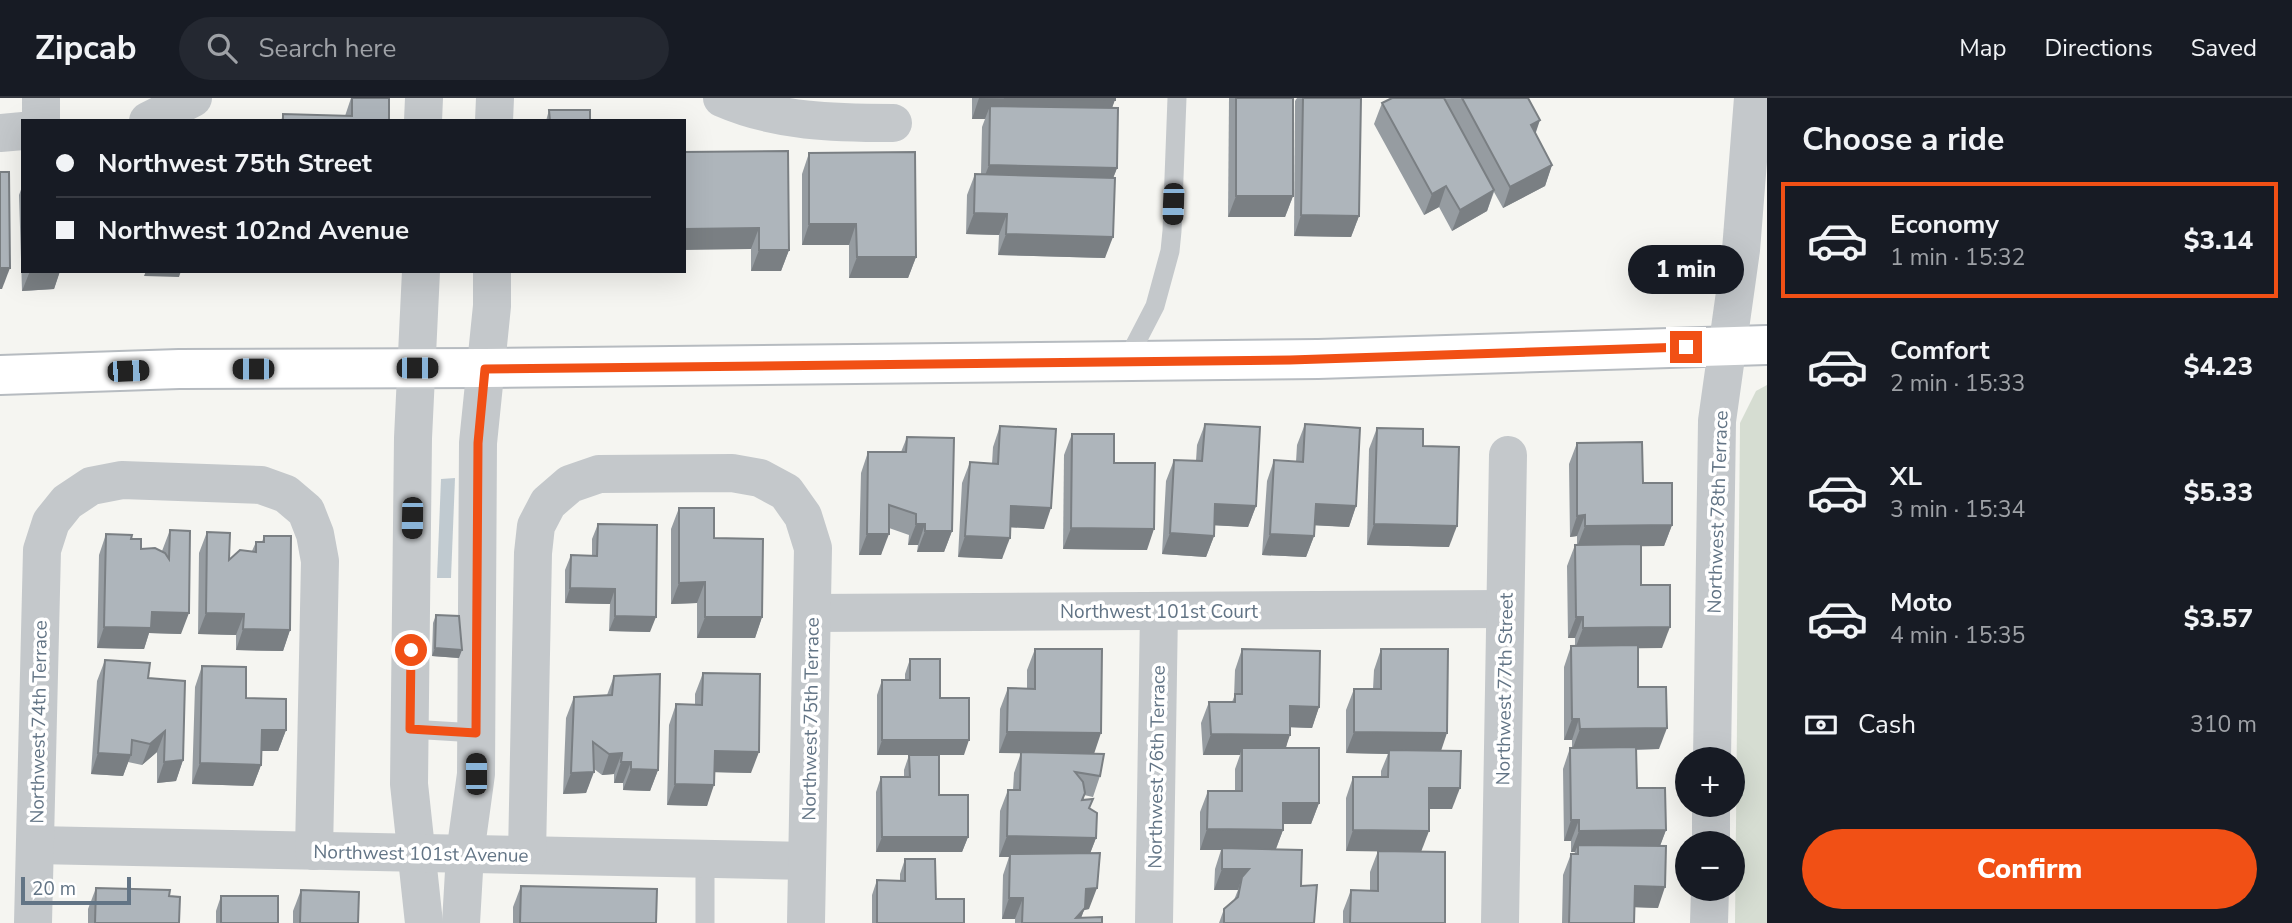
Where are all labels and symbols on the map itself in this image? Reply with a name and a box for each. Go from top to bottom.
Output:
car [1162,183,1185,225]
callout: 1 min [1628,246,1744,294]
route end [1670,331,1702,363]
car [397,358,439,379]
car [233,359,275,380]
car [107,360,150,382]
street label: Northwest 78th Terrace [1701,410,1735,614]
car [402,497,423,539]
street label: Northwest 77th Street [1490,592,1520,786]
street label: Northwest 101st Court [1060,599,1258,625]
street label: Northwest 75th Terrace [796,617,826,821]
street label: Northwest 74th Terrace [24,620,54,824]
route start [395,634,427,666]
street label: Northwest 76th Terrace [1142,665,1172,869]
car [466,753,487,795]
street label: Northwest 101st Avenue [313,839,529,869]
scale bar [21,874,131,906]

